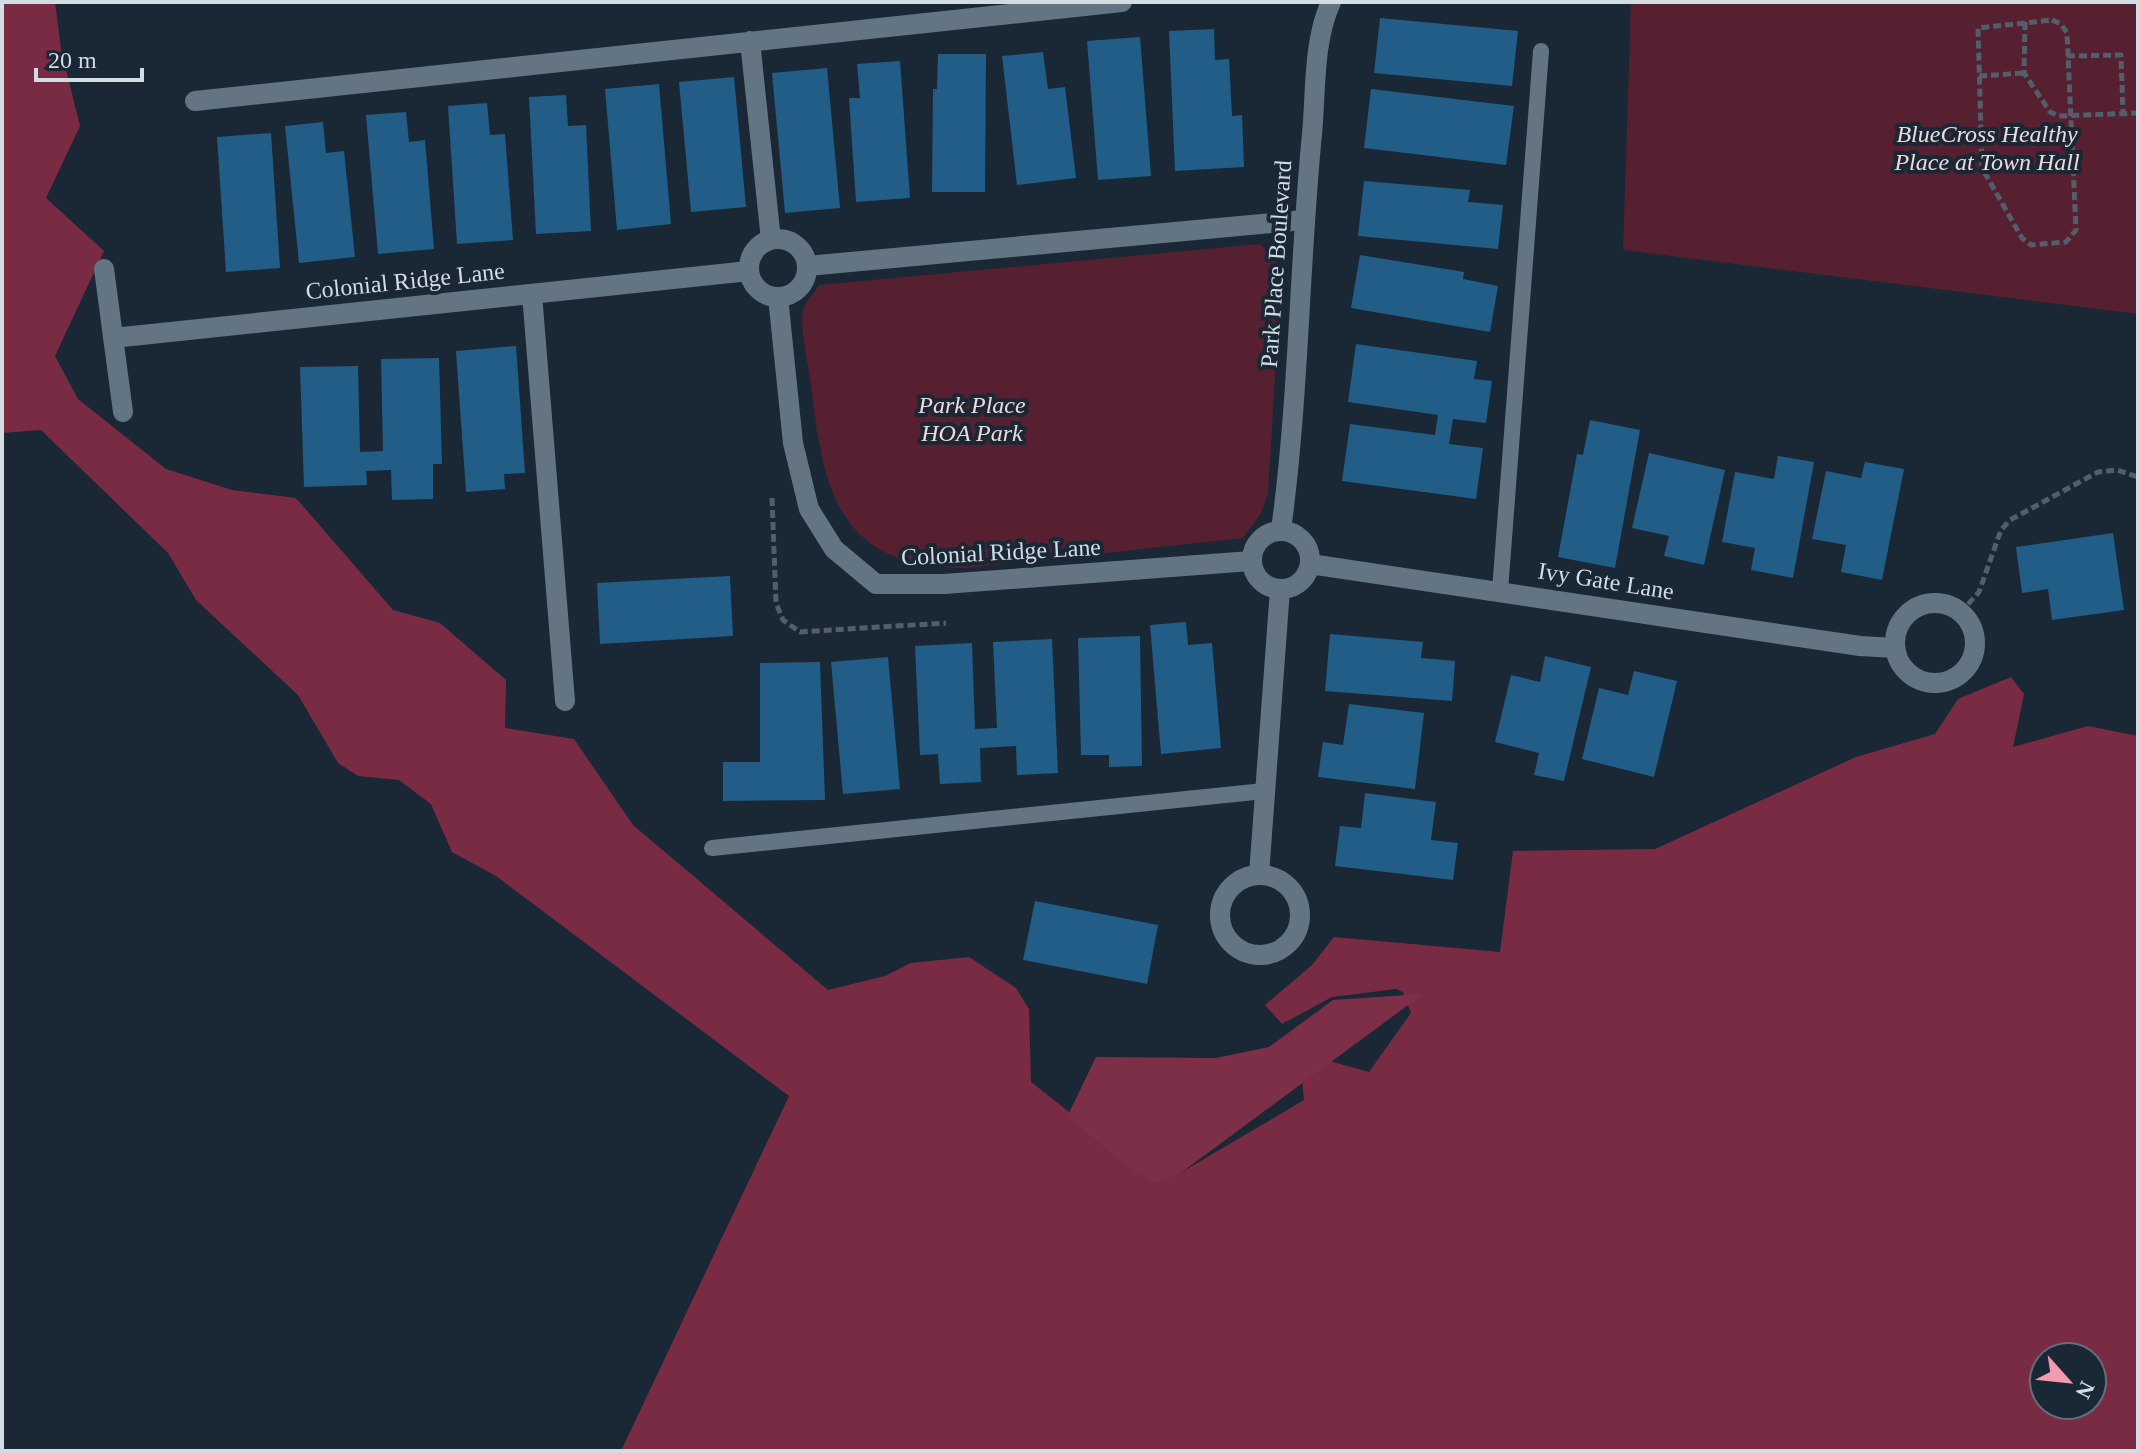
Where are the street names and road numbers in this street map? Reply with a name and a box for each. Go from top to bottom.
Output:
street label: Park Place Boulevard [1256,159,1296,369]
street label: Colonial Ridge Lane [304,258,506,304]
street label: Colonial Ridge Lane [900,534,1102,570]
street label: Ivy Gate Lane [1536,557,1676,605]

